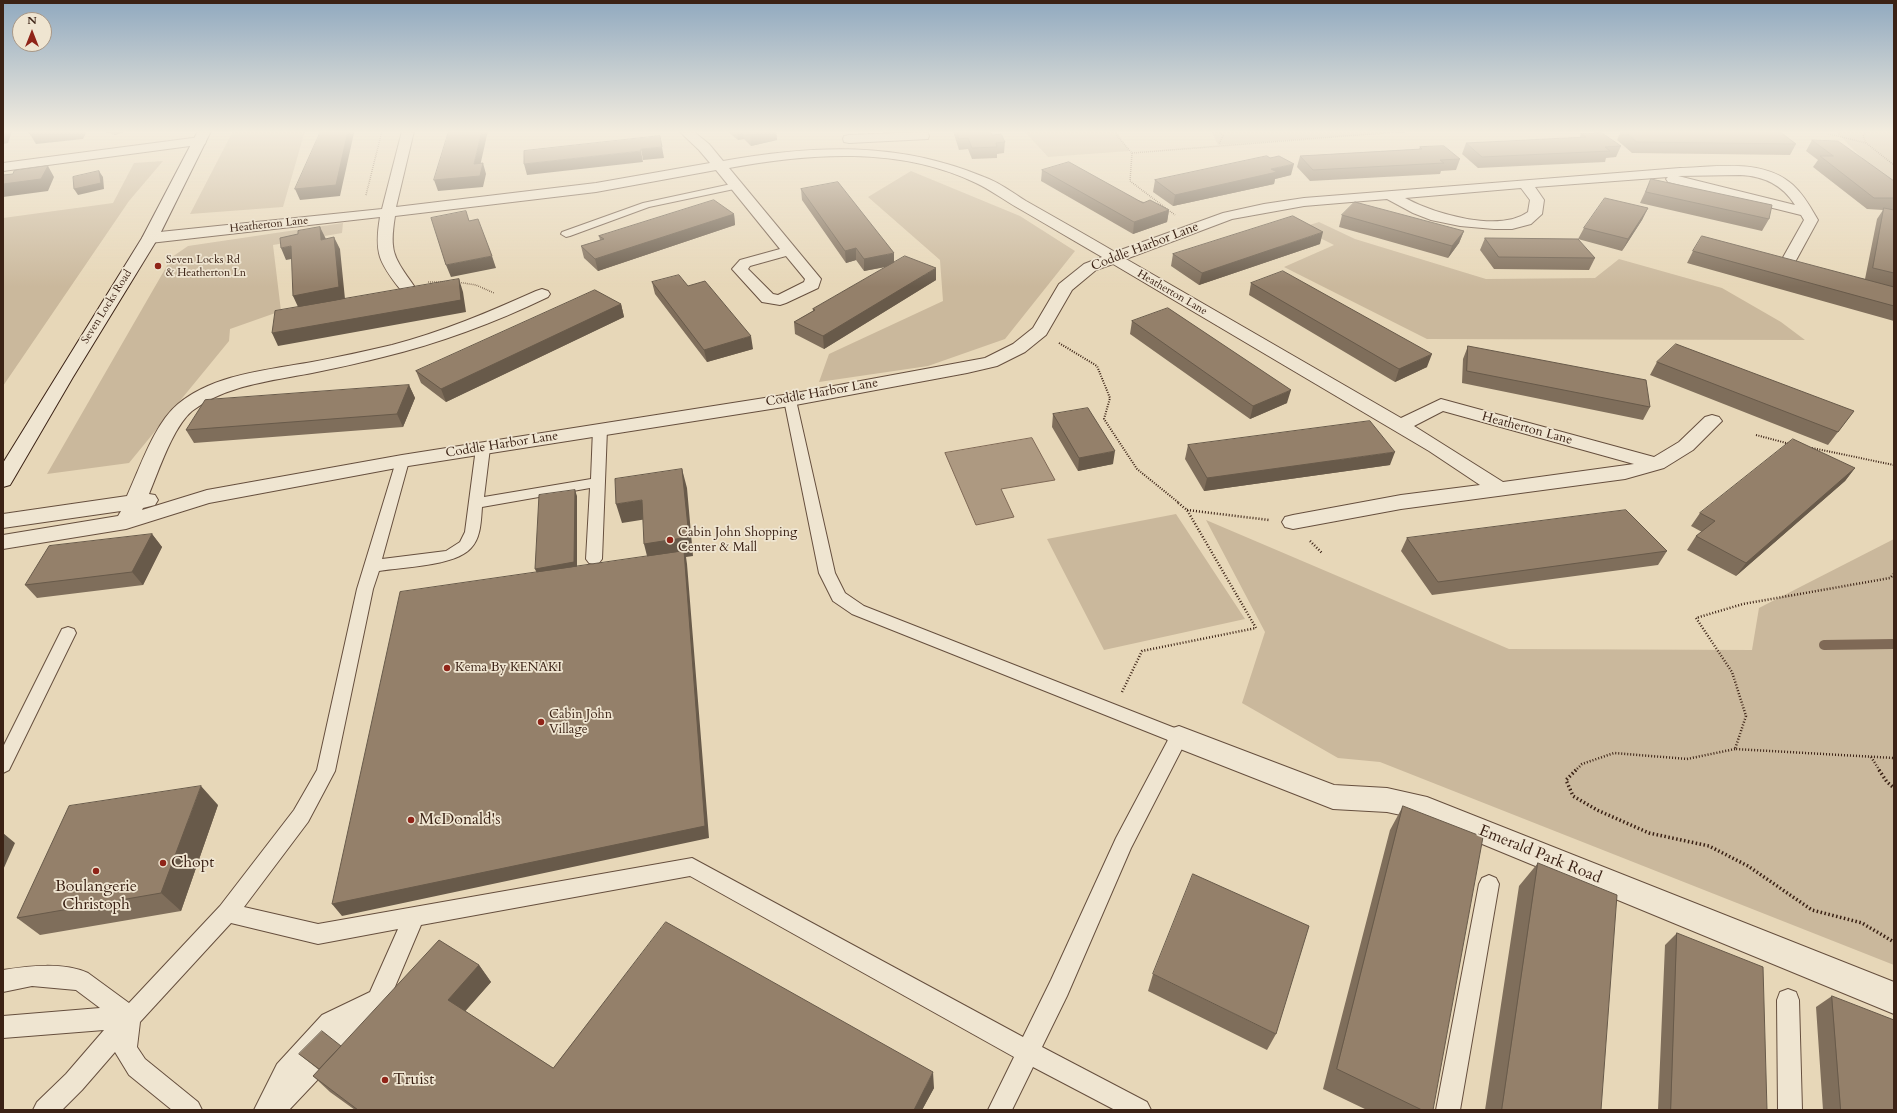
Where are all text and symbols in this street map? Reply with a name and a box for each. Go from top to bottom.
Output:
north arrow [12,12,52,52]
text: N [27,13,37,28]
street label: Heatherton Lane [229,214,309,236]
street label: Coddle Harbor Lane [1089,219,1201,275]
place label: Seven Locks Rd & Heatherton Ln [166,253,246,279]
marker: Seven Locks Rd & Heatherton Ln [153,261,163,271]
street label: Seven Locks Road [79,268,135,346]
street label: Heatherton Lane [1135,268,1209,318]
street label: Coddle Harbor Lane [765,375,879,411]
street label: Heatherton Lane [1480,409,1574,449]
street label: Coddle Harbor Lane [445,428,559,462]
place label: Cabin John Shopping Center & Mall [678,525,797,556]
marker: Cabin John Shopping Center & Mall [665,535,675,545]
place label: Kema By KENAKI [455,660,562,676]
marker: Kema By KENAKI [442,663,452,673]
place label: Cabin John Village [549,707,612,738]
marker: Cabin John Village [536,717,546,727]
place label: McDonald's [419,810,501,830]
marker: McDonald's [406,815,416,825]
street label: Emerald Park Road [1476,822,1604,888]
place label: Chopt [171,853,214,873]
marker: Chopt [158,858,168,868]
marker: Boulangerie Christoph [91,866,101,876]
place label: Boulangerie Christoph [55,877,137,915]
place label: Truist [393,1070,434,1090]
marker: Truist [380,1075,390,1085]

